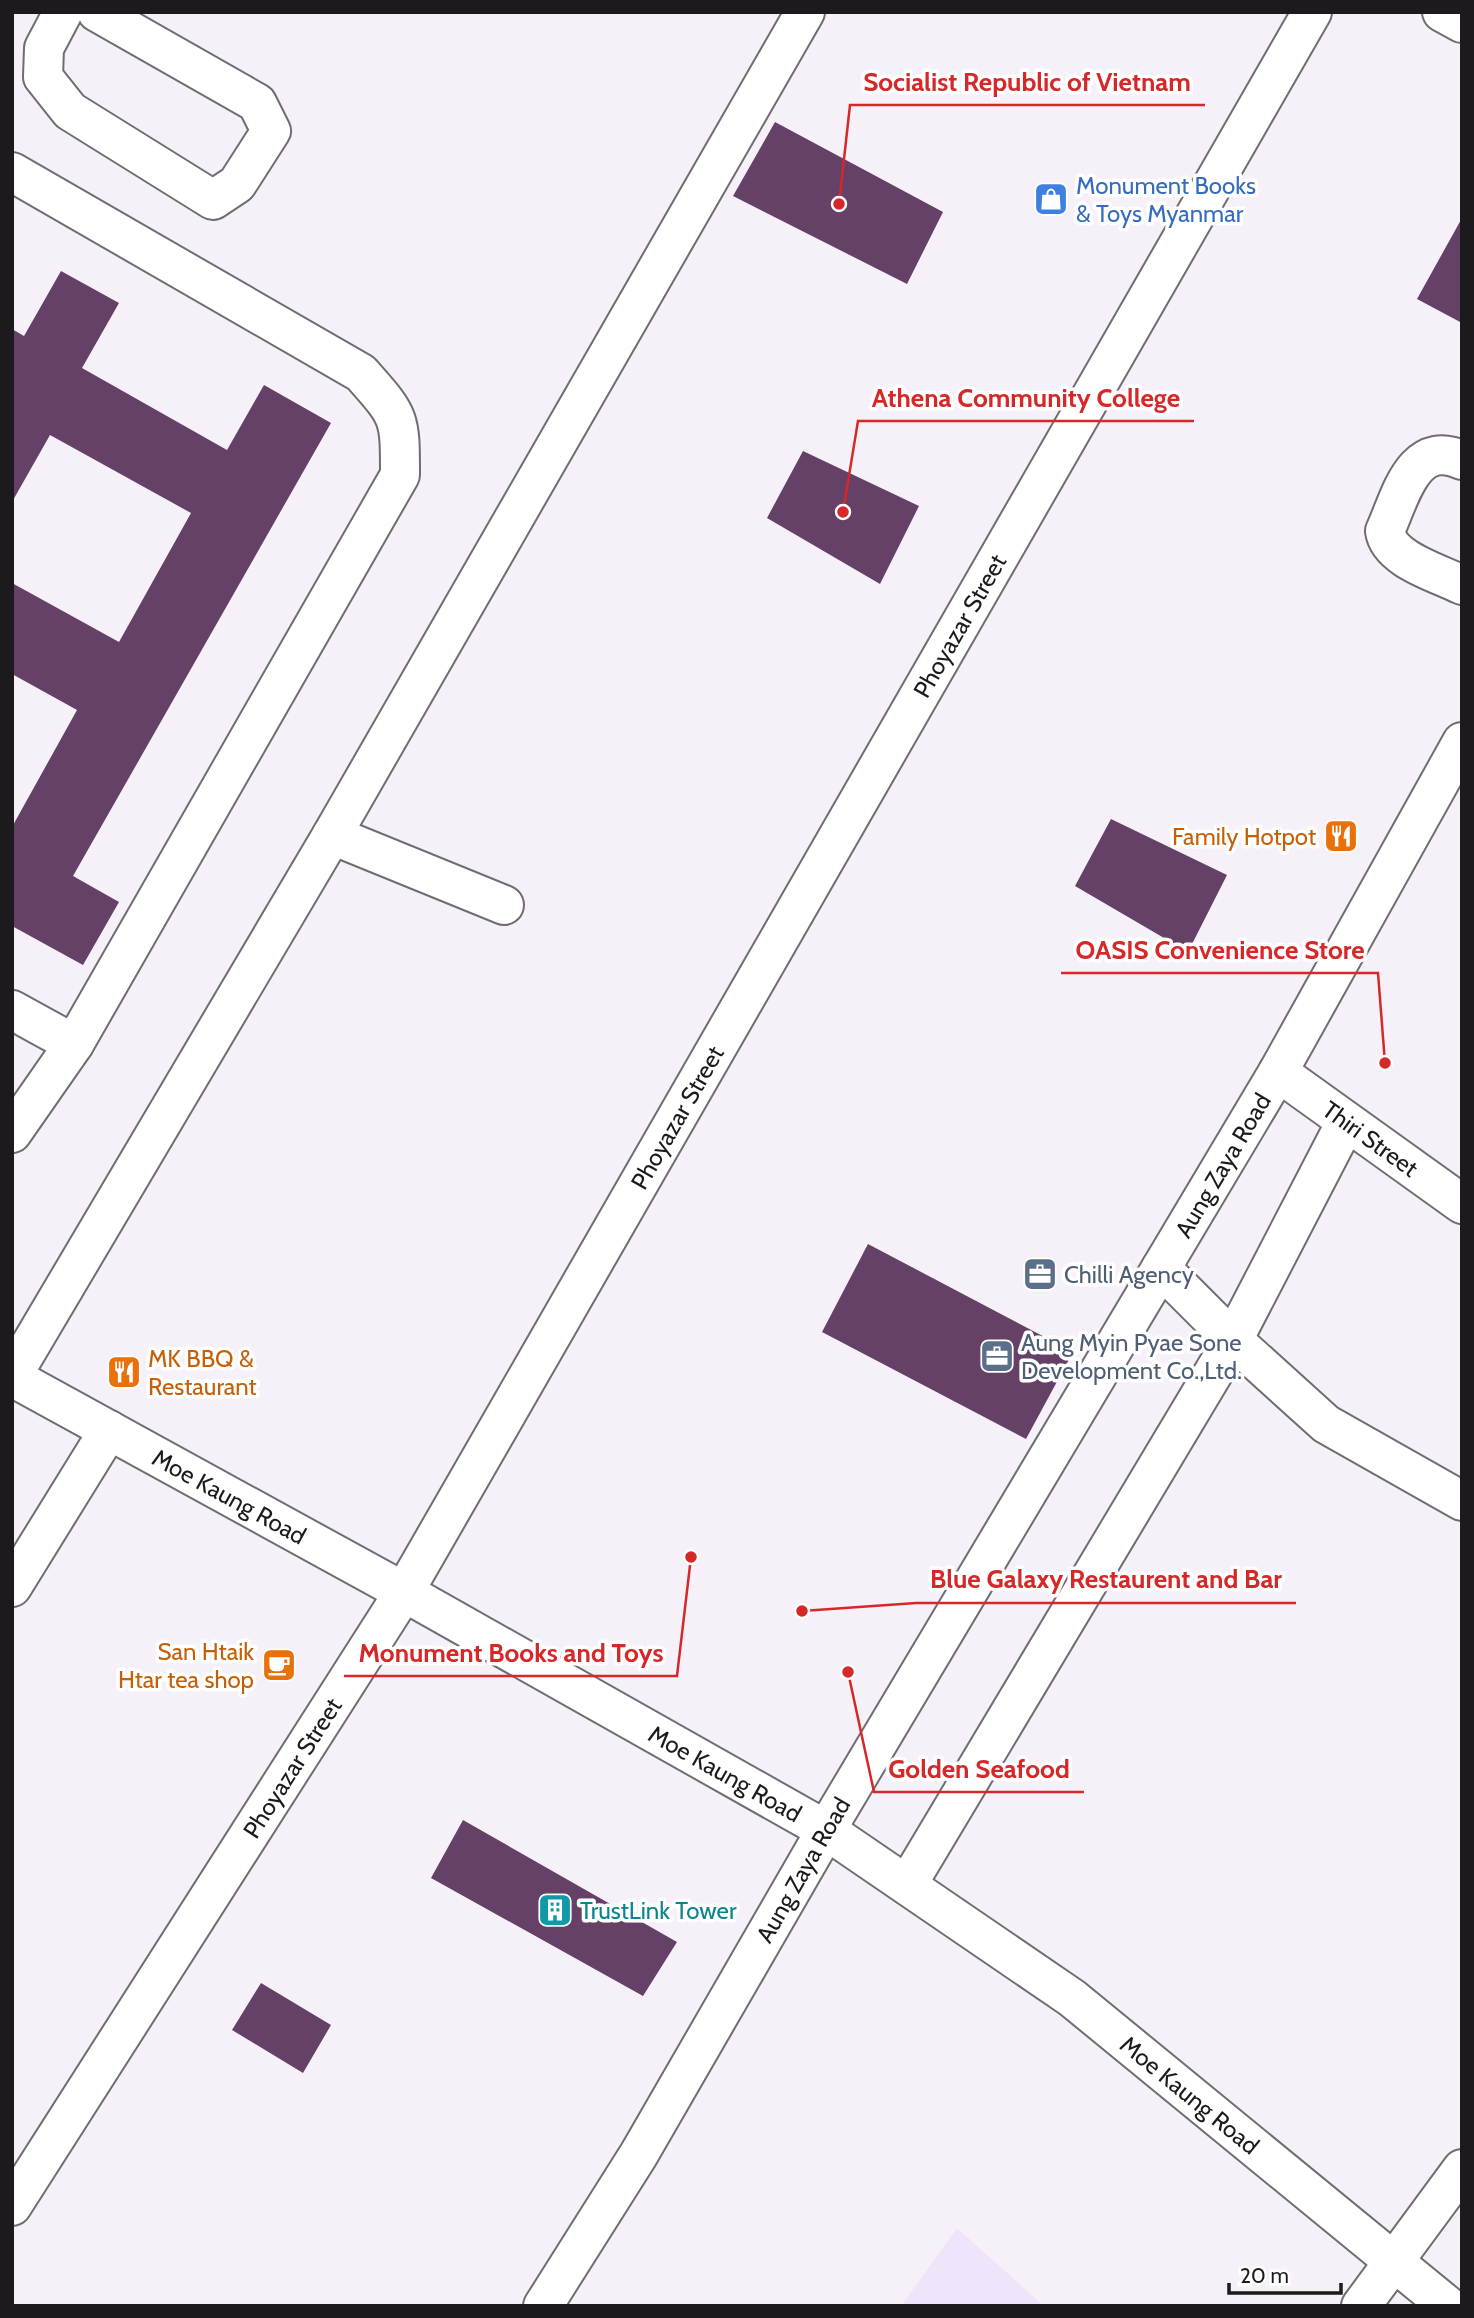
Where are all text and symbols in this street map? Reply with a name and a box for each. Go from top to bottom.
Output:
callout: Socialist Republic of Vietnam [850,58,1205,105]
text: Socialist Republic of Vietnam [863,66,1191,98]
place label: Monument Books & Toys Myanmar [1076,171,1256,228]
shop icon: Monument Books & Toys Myanmar [1032,180,1070,218]
callout: Athena Community College [858,374,1194,421]
text: Athena Community College [872,382,1180,414]
street label: Phoyazar Street [907,549,1012,703]
restaurant icon: Family Hotpot [1322,817,1360,855]
place label: Family Hotpot [1172,822,1316,851]
callout: OASIS Convenience Store [1061,926,1378,973]
text: OASIS Convenience Store [1075,934,1365,966]
street label: Phoyazar Street [624,1040,729,1194]
street label: Aung Zaya Road [1168,1088,1277,1243]
street label: Thiri Street [1317,1094,1424,1182]
office icon: Chilli Agency [1021,1255,1059,1293]
place label: Chilli Agency [1064,1260,1194,1289]
place label: Aung Myin Pyae Sone Development Co.,Ltd. [1021,1328,1242,1385]
office icon: Aung Myin Pyae Sone Development Co.,Ltd. [978,1337,1016,1375]
place label: MK BBQ & Restaurant [148,1344,257,1401]
restaurant icon: MK BBQ & Restaurant [105,1353,143,1391]
street label: Moe Kaung Road [148,1443,311,1550]
callout: Blue Galaxy Restaurent and Bar [916,1556,1296,1603]
text: Blue Galaxy Restaurent and Bar [930,1563,1282,1595]
callout: Monument Books and Toys [344,1629,677,1676]
place label: San Htaik Htar tea shop [118,1637,254,1694]
text: Monument Books and Toys [359,1637,663,1669]
cafe icon: San Htaik Htar tea shop [260,1646,298,1684]
street label: Phoyazar Street [236,1692,347,1843]
street label: Moe Kaung Road [644,1719,807,1828]
callout: Golden Seafood [874,1745,1084,1792]
text: Golden Seafood [888,1753,1070,1785]
street label: Aung Zaya Road [750,1792,856,1948]
building icon: TrustLink Tower [536,1891,574,1929]
place label: TrustLink Tower [580,1896,737,1925]
street label: Moe Kaung Road [1115,2029,1265,2160]
scale bar [1229,2252,1341,2296]
text: 20 m [1240,2263,1289,2288]

